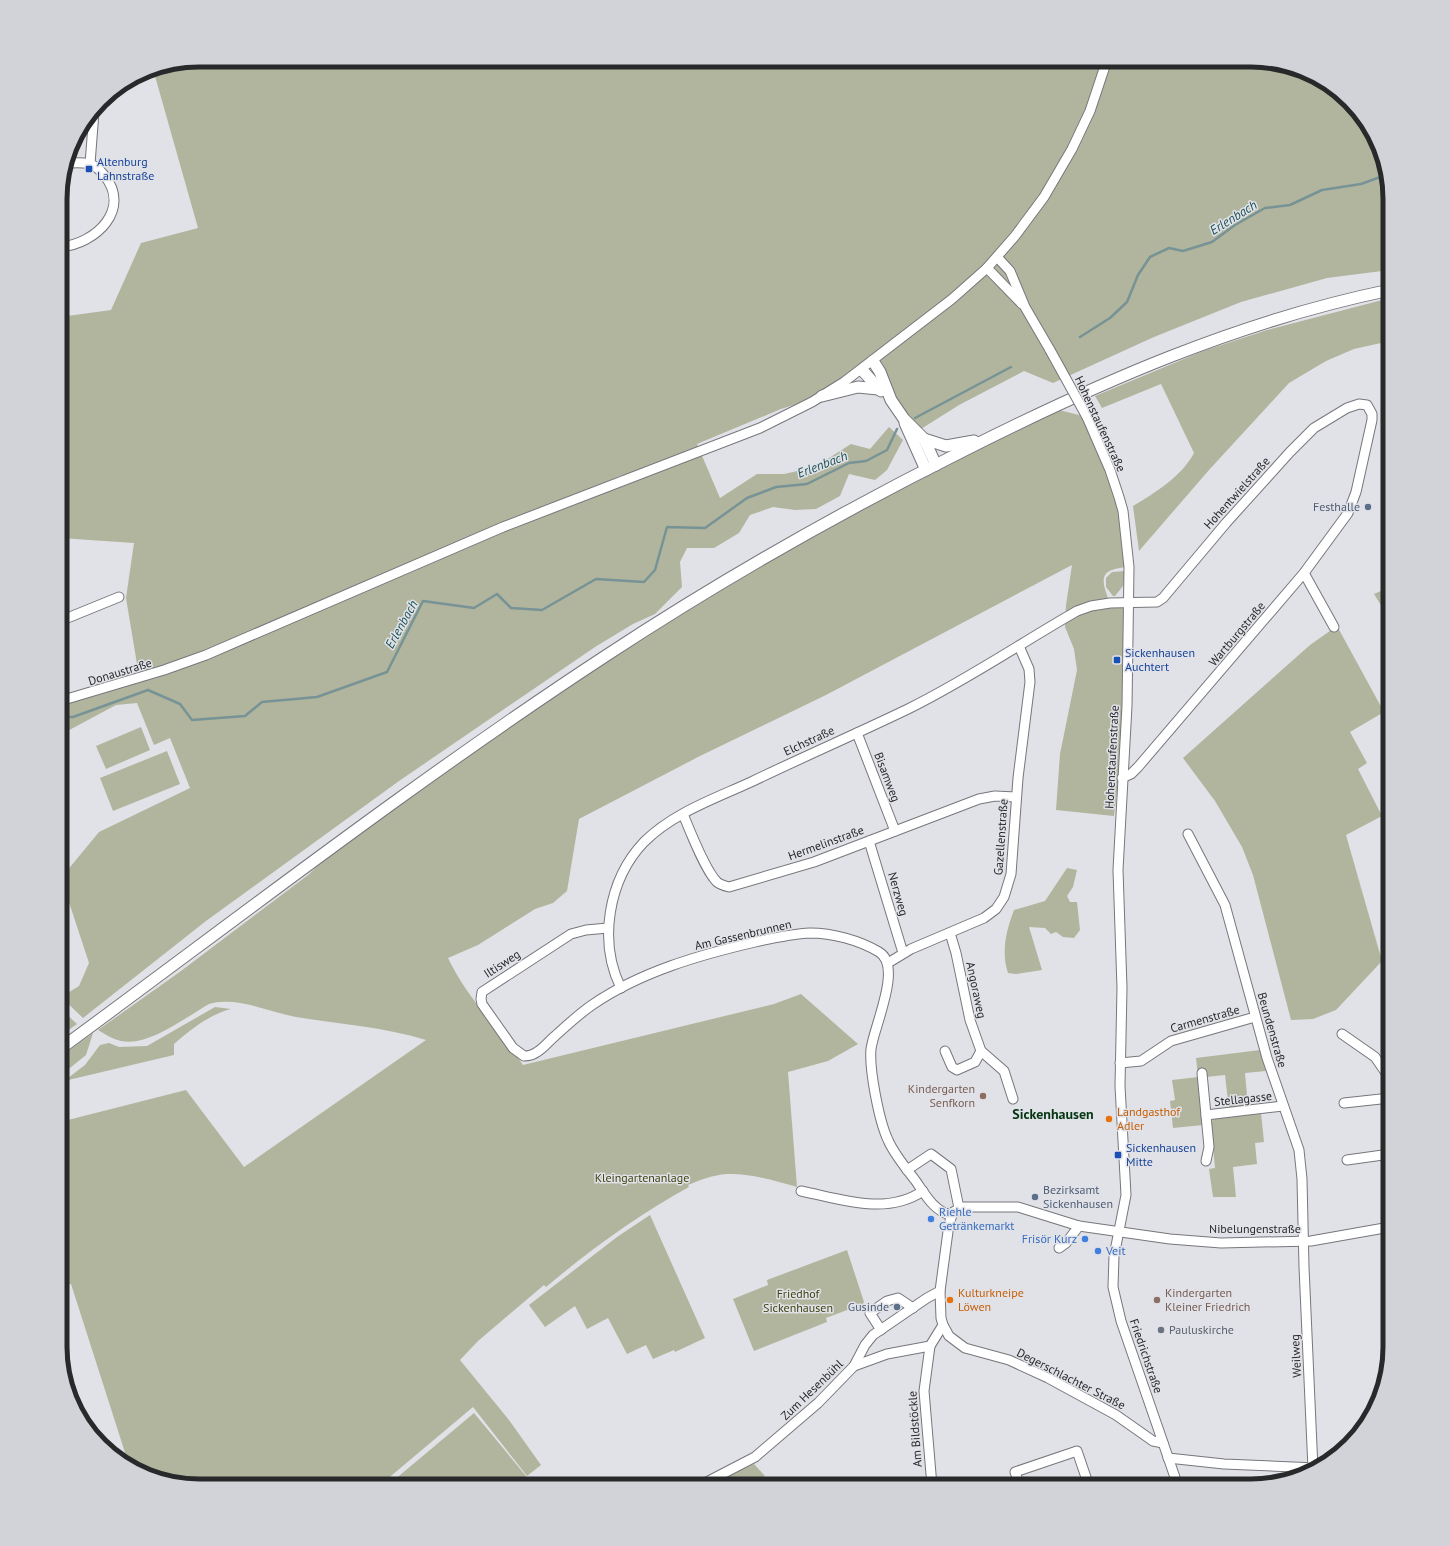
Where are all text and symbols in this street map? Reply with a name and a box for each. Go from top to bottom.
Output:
place label: Altenburg Lahnstraße [97,154,154,183]
marker: Altenburg Lahnstraße [84,164,94,174]
water label: Erlenbach [1206,196,1260,239]
street label: Hohenstaufenstraße [1072,374,1129,474]
water label: Erlenbach [795,447,850,482]
street label: Hohentwielstraße [1200,454,1273,532]
place label: Festhalle [1313,499,1360,514]
marker: Festhalle [1363,502,1373,512]
water label: Erlenbach [381,597,422,651]
street label: Wartburgstraße [1205,598,1268,669]
place label: Sickenhausen Auchtert [1125,645,1195,674]
street label: Donaustraße [86,655,153,688]
marker: Sickenhausen Auchtert [1112,655,1122,665]
street label: Hohenstaufenstraße [1101,705,1122,809]
street label: Elchstraße [781,722,837,759]
street label: Bisamweg [871,750,904,804]
street label: Gazellenstraße [990,798,1011,876]
street label: Hermelinstraße [786,822,866,863]
street label: Nerzweg [885,870,912,917]
street label: Am Gassenbrunnen [693,916,793,953]
street label: Iltisweg [481,946,523,981]
street label: Angoraweg [963,960,990,1020]
street label: Beundenstraße [1255,990,1290,1069]
street label: Carmenstraße [1168,1001,1241,1036]
place label: Kindergarten Senfkorn [908,1081,975,1110]
street label: Stellagasse [1213,1088,1273,1109]
marker: Kindergarten Senfkorn [978,1091,988,1101]
place label: Landgasthof Adler [1117,1104,1181,1133]
district label: Sickenhausen [1012,1105,1094,1123]
marker: Landgasthof Adler [1104,1114,1114,1124]
place label: Sickenhausen Mitte [1126,1140,1196,1169]
marker: Sickenhausen Mitte [1113,1150,1123,1160]
park label: Kleingartenanlage [595,1170,689,1185]
place label: Bezirksamt Sickenhausen [1043,1182,1113,1211]
marker: Bezirksamt Sickenhausen [1030,1192,1040,1202]
place label: Riehle Getränkemarkt [939,1204,1014,1233]
marker: Riehle Getränkemarkt [926,1214,936,1224]
street label: Nibelungenstraße [1209,1221,1301,1236]
place label: Frisör Kurz [1022,1231,1077,1246]
marker: Frisör Kurz [1080,1234,1090,1244]
place label: Veit [1105,1243,1126,1258]
marker: Veit [1093,1246,1103,1256]
place label: Kulturkneipe Löwen [958,1285,1024,1314]
place label: Kindergarten Kleiner Friedrich [1165,1285,1250,1314]
park label: Friedhof Sickenhausen [763,1286,833,1315]
marker: Kulturkneipe Löwen [945,1295,955,1305]
marker: Kindergarten Kleiner Friedrich [1152,1295,1162,1305]
place label: Gusinde [848,1299,889,1314]
marker: Gusinde [892,1302,902,1312]
street label: Friedrichstraße [1127,1317,1166,1395]
place label: Pauluskirche [1169,1322,1234,1337]
marker: Pauluskirche [1156,1325,1166,1335]
street label: Weilweg [1287,1334,1304,1378]
street label: Degerschlachter Straße [1014,1345,1128,1412]
street label: Zum Hesenbühl [777,1356,846,1423]
street label: Am Bildstöckle [904,1390,925,1468]

